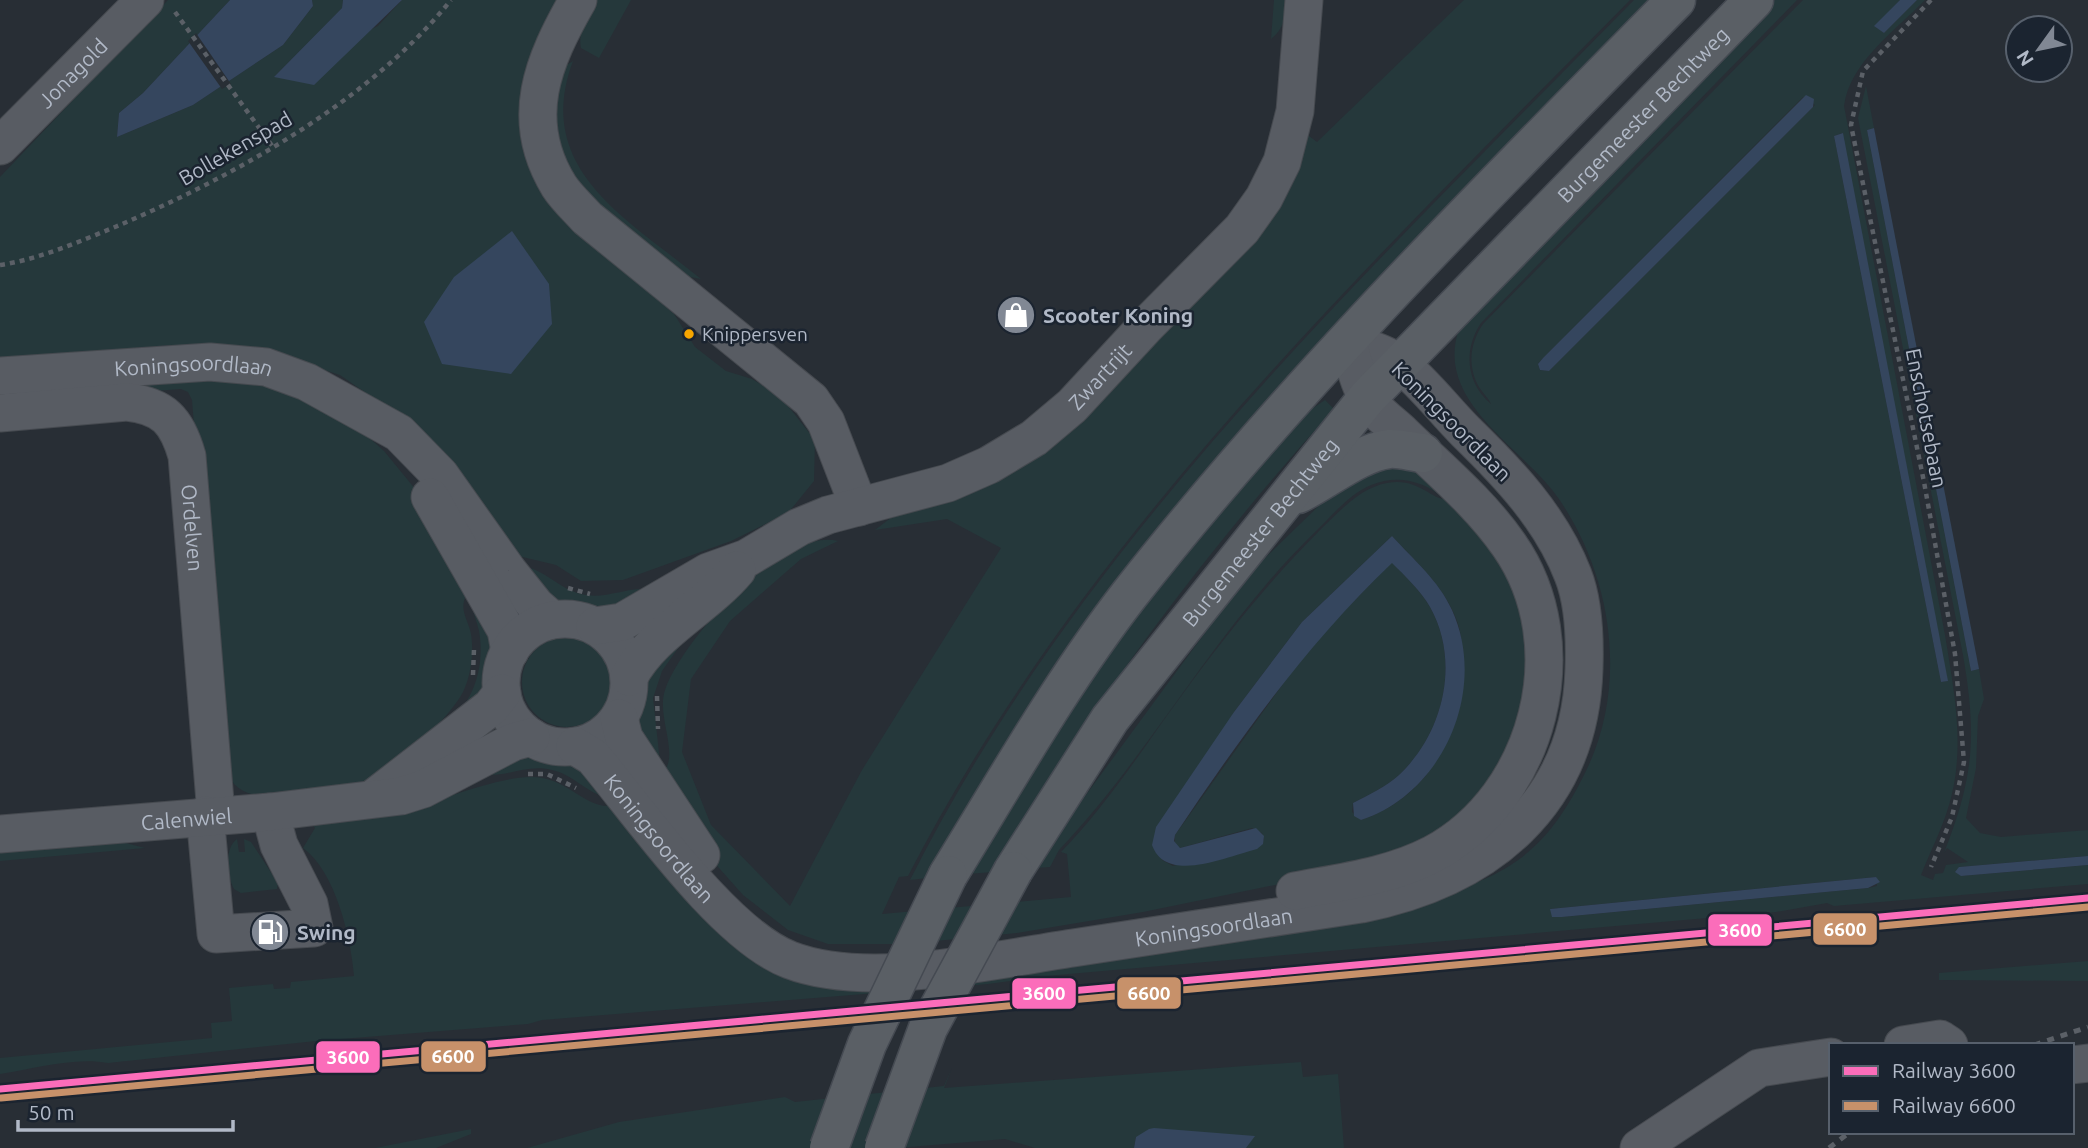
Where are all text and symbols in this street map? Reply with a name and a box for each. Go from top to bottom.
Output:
north arrow [2004,14,2074,84]
street label: Burgemeester Bechtweg [1552,22,1733,207]
street label: Jonagold [33,33,112,112]
text: N [2012,46,2038,70]
street label: Bollekenspad [174,106,296,190]
shop icon: Scooter Koning [995,294,1037,336]
place label: Scooter Koning [1043,303,1193,327]
place label: Knippersven [702,323,808,345]
marker: Knippersven [682,327,696,341]
street label: Zwartrijt [1063,338,1136,414]
street label: Enschotsebaan [1902,346,1952,490]
street label: Koningsoordlaan [113,350,277,381]
street label: Koningsoordlaan [1387,356,1517,486]
street label: Burgemeester Bechtweg [1177,433,1343,631]
street label: Ordelven [177,483,208,572]
street label: Koningsoordlaan [600,769,719,907]
street label: Calenwiel [140,803,233,834]
street label: Koningsoordlaan [1133,903,1294,951]
fuel station icon: Swing [249,911,291,953]
line badge: 6600 [1812,912,1878,946]
line badge: 3600 [1707,913,1773,947]
text: 6600 [1824,918,1866,940]
text: 3600 [1719,919,1761,941]
place label: Swing [297,920,356,944]
line badge: 6600 [1116,976,1182,1010]
line badge: 3600 [1011,977,1077,1010]
text: 3600 [1023,982,1065,1004]
text: 6600 [1128,982,1170,1004]
line badge: 3600 [315,1040,381,1074]
line badge: 6600 [420,1040,487,1073]
legend [1829,1043,2074,1134]
text: 6600 [432,1045,474,1067]
text: 3600 [327,1046,369,1068]
text: Railway 3600 [1892,1058,2016,1082]
scale bar [18,1088,233,1132]
text: Railway 6600 [1892,1093,2016,1117]
text: 50 m [28,1100,75,1124]

